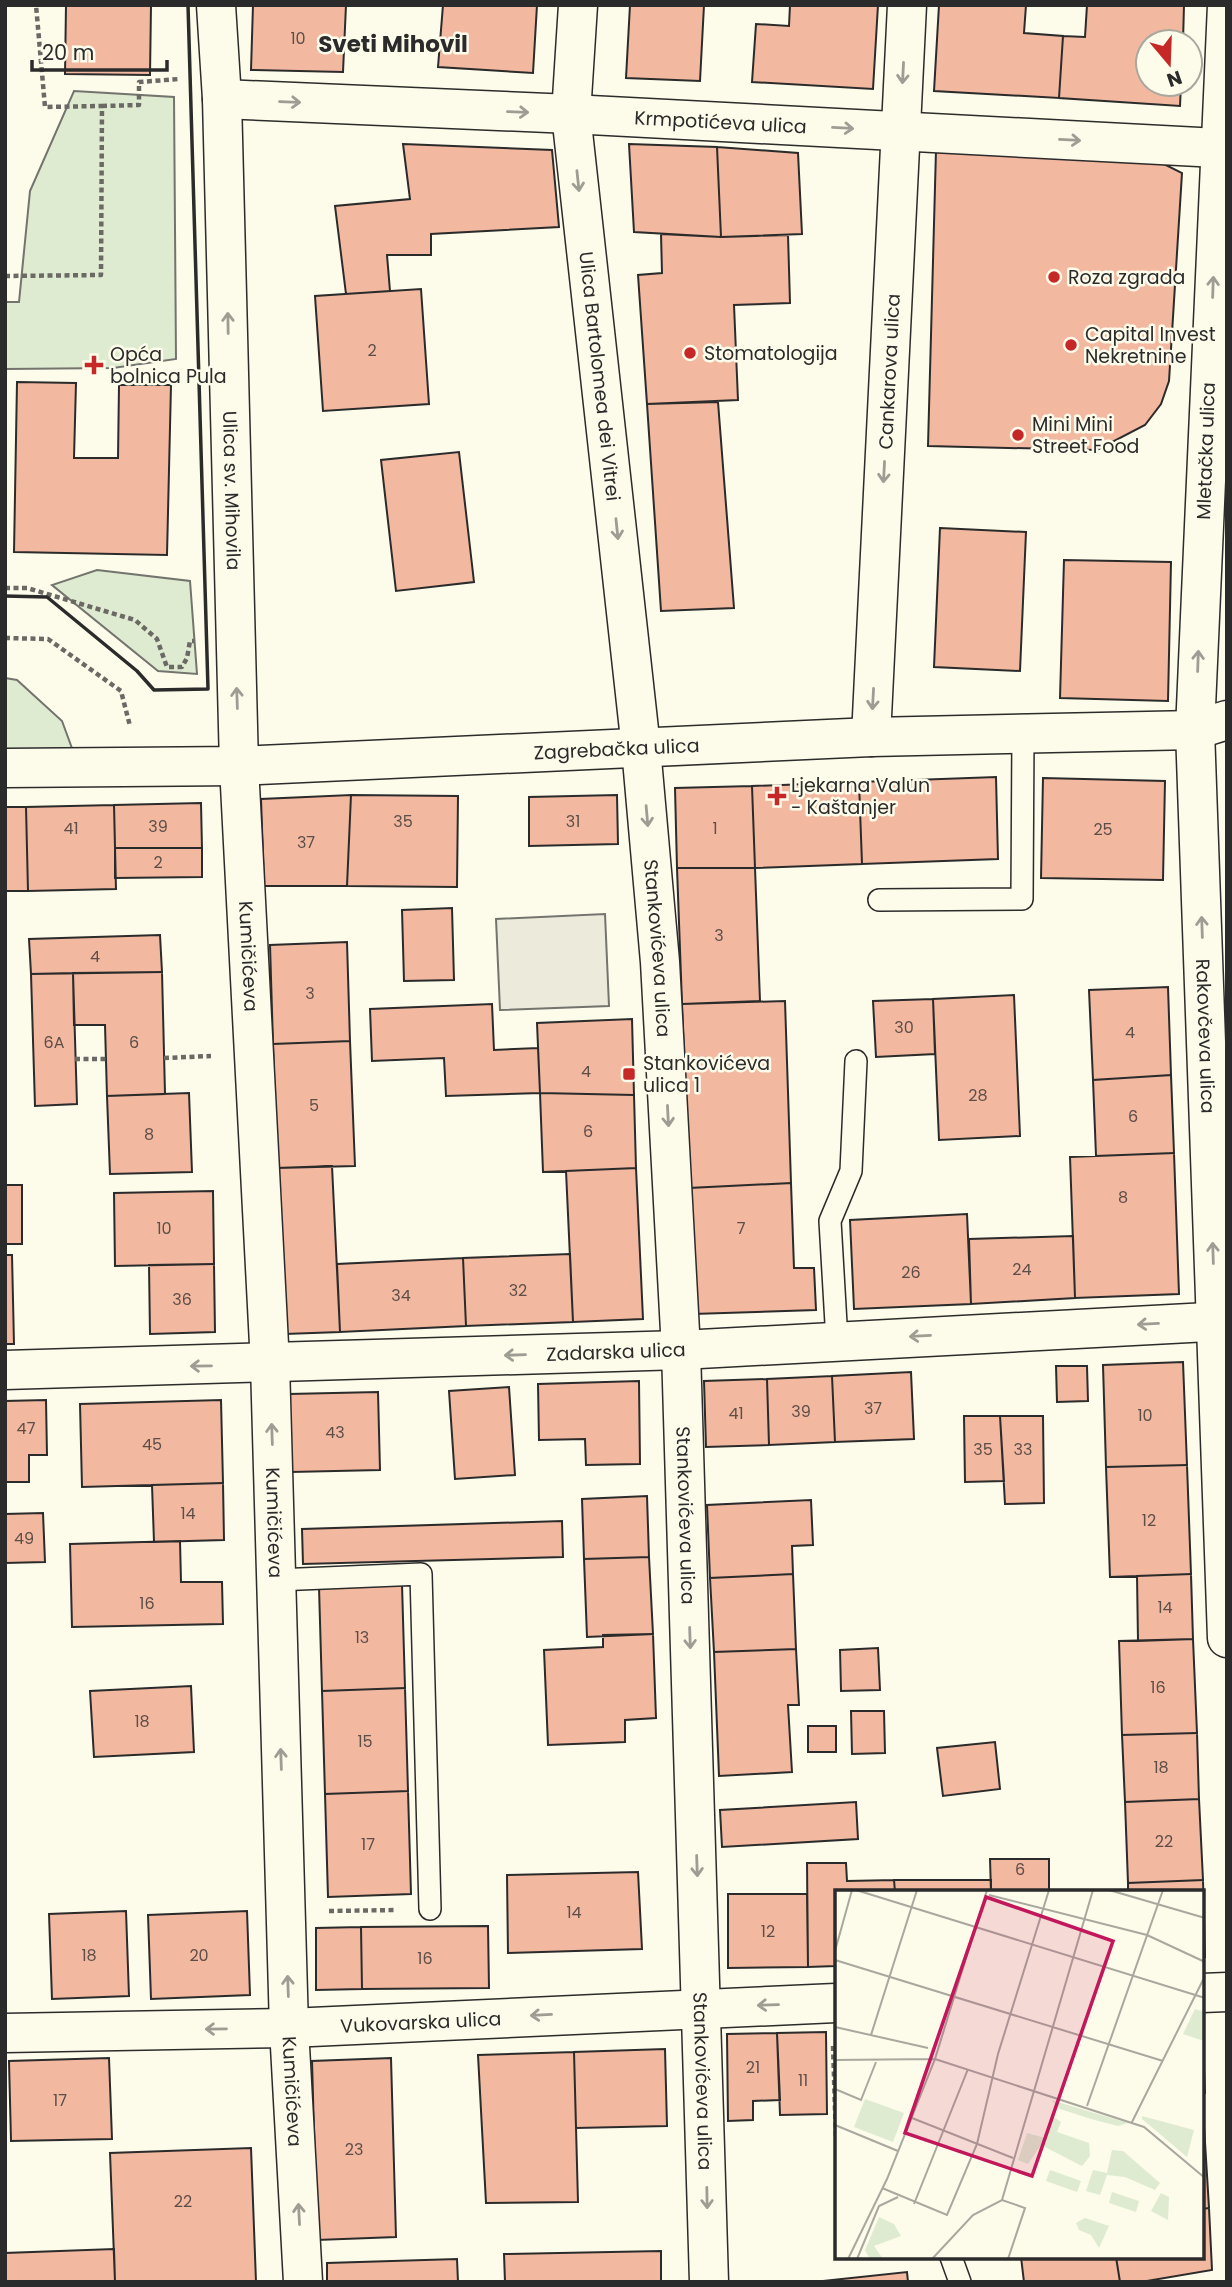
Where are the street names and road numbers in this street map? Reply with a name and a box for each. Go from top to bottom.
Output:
street label: Krmpotićeva ulica [634,104,807,140]
street label: Ulica Bartolomea dei Vitrei [573,250,627,502]
street label: Cankarova ulica [872,293,906,450]
street label: Mletačka ulica [1190,382,1222,520]
street label: Ulica sv. Mihovila [216,411,248,571]
street label: Zagrebačka ulica [533,731,700,766]
street label: Stankovićeva ulica [637,858,678,1038]
street label: Kumičićeva [233,900,265,1012]
street label: Rakovčeva ulica [1190,958,1222,1114]
street label: Zadarska ulica [546,1336,686,1368]
street label: Stankovićeva ulica [670,1426,702,1605]
street label: Kumičićeva [259,1467,290,1579]
street label: Stankovićeva ulica [687,1992,719,2171]
street label: Vukovarska ulica [340,2005,502,2039]
street label: Kumičićeva [276,2035,309,2148]

